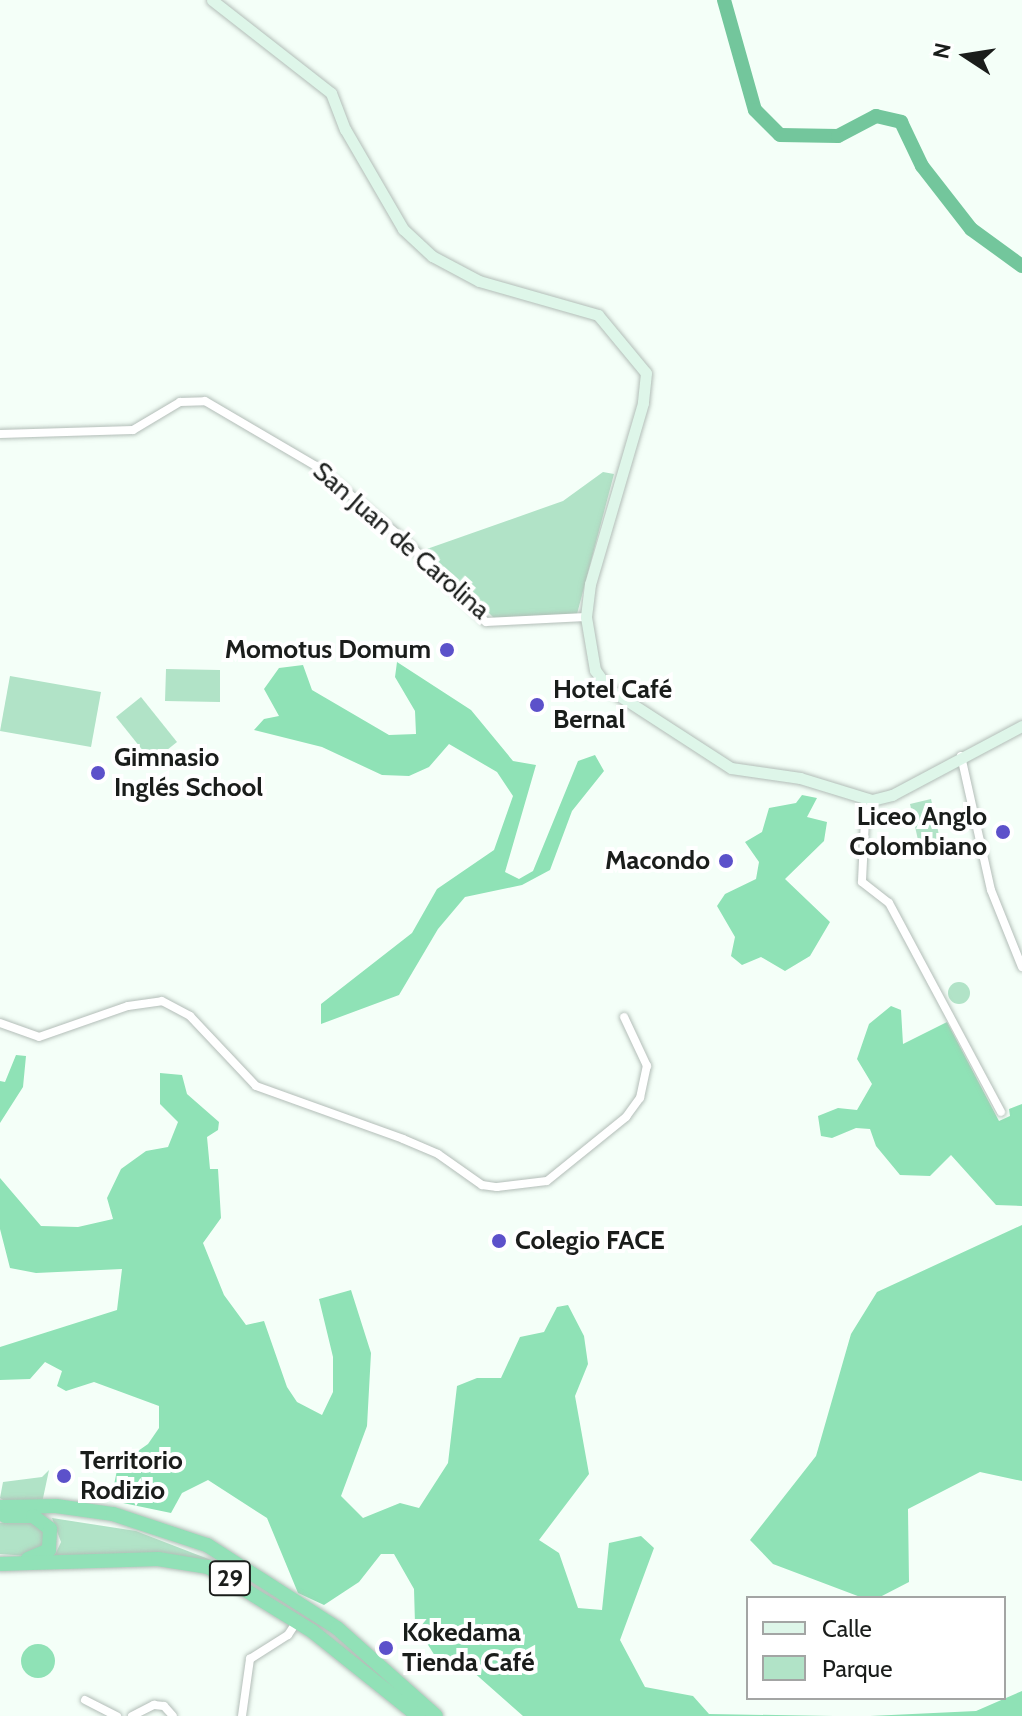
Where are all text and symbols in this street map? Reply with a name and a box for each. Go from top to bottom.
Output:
north arrow [926,16,1006,96]
text: N [927,40,957,61]
street label: San Juan de Carolina [306,456,496,626]
place label: Momotus Domum [225,634,431,666]
marker: Momotus Domum [438,641,456,659]
place label: Hotel Café Bernal [553,674,672,736]
marker: Hotel Café Bernal [528,696,546,714]
place label: Gimnasio Inglés School [114,742,263,804]
marker: Gimnasio Inglés School [89,764,107,782]
place label: Liceo Anglo Colombiano [849,801,987,862]
marker: Liceo Anglo Colombiano [994,823,1012,841]
place label: Macondo [605,845,710,877]
marker: Macondo [717,852,735,870]
place label: Colegio FACE [515,1225,665,1257]
marker: Colegio FACE [490,1232,508,1250]
place label: Territorio Rodizio [80,1445,183,1506]
marker: Territorio Rodizio [55,1467,73,1485]
road number: 29 [208,1558,252,1598]
legend [746,1596,1006,1700]
text: Calle [822,1614,872,1643]
place label: Kokedama Tienda Café [402,1617,535,1678]
marker: Kokedama Tienda Café [377,1639,395,1657]
text: Parque [822,1654,892,1683]

